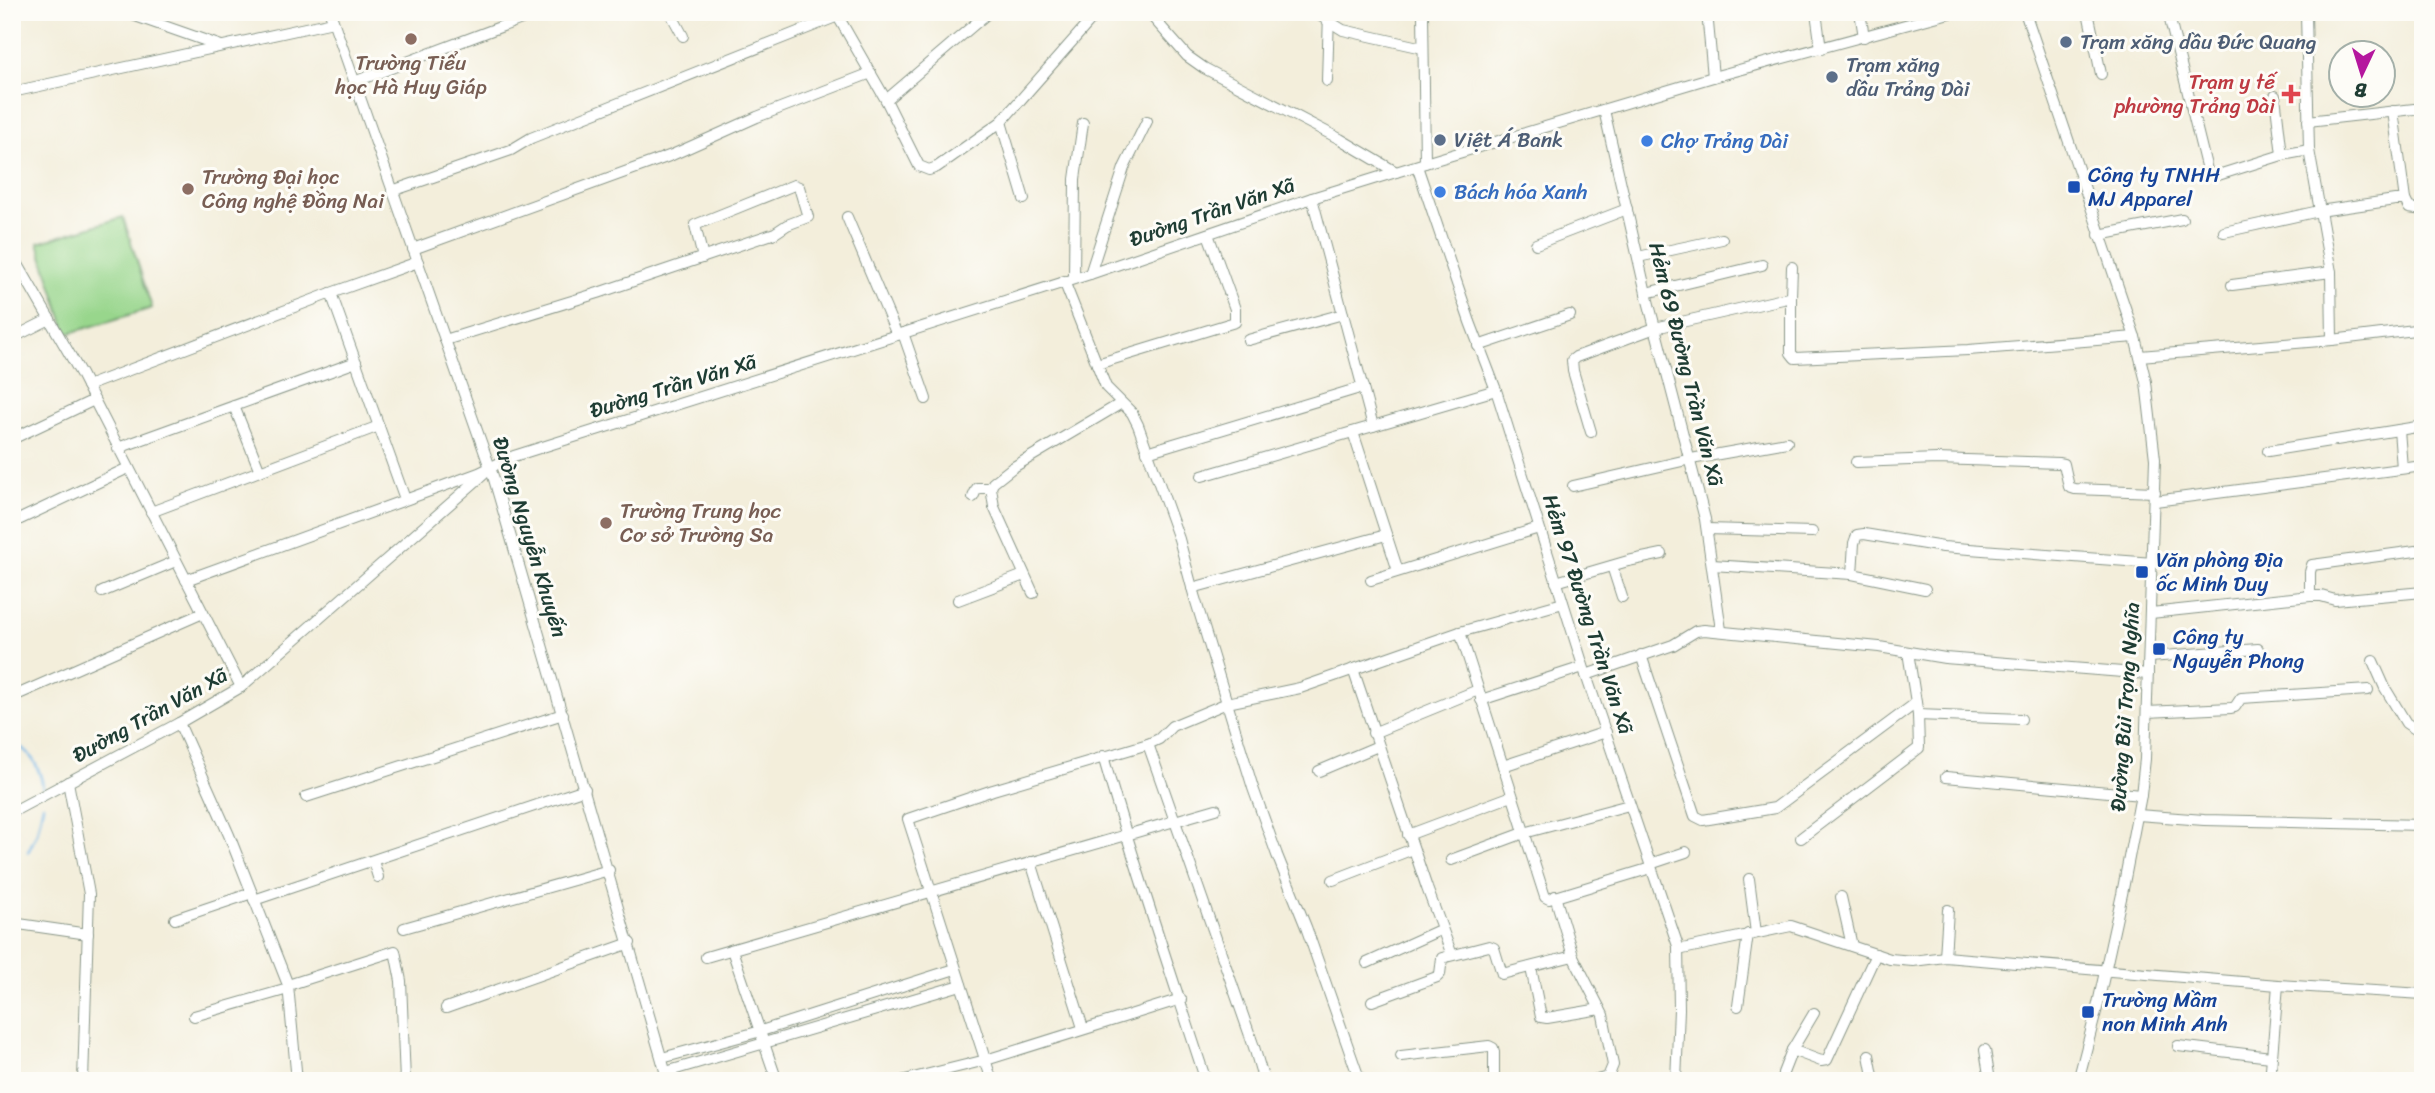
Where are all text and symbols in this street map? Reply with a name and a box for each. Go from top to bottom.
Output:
place label: Trạm xăng dầu Đức Quang [2080,23,2317,61]
marker: Trường Tiểu học Hà Huy Giáp [403,31,419,47]
marker: Trạm xăng dầu Đức Quang [2058,34,2074,50]
north arrow [2326,38,2396,108]
place label: Trường Tiểu học Hà Huy Giáp [334,44,487,106]
place label: Trạm xăng dầu Trảng Dài [1846,46,1971,108]
place label: Trạm y tế phường Trảng Dài [2113,63,2278,125]
marker: Trạm xăng dầu Trảng Dài [1824,69,1840,85]
text: B [2354,74,2368,107]
marker: Trạm y tế phường Trảng Dài [2281,84,2301,104]
place label: Việt Á Bank [1454,121,1563,159]
place label: Chợ Trảng Dài [1661,122,1789,160]
marker: Việt Á Bank [1432,132,1448,148]
marker: Chợ Trảng Dài [1639,133,1655,149]
place label: Công ty TNHH MJ Apparel [2088,156,2220,218]
place label: Trường Đại học Công nghệ Đồng Nai [202,158,385,220]
street label: Đường Trần Văn Xã [1124,166,1300,258]
place label: Bách hóa Xanh [1454,173,1587,211]
marker: Công ty TNHH MJ Apparel [2066,179,2082,195]
marker: Trường Đại học Công nghệ Đồng Nai [180,181,196,197]
marker: Bách hóa Xanh [1432,184,1448,200]
street label: Hẻm 69 Đường Trần Văn Xã [1637,238,1735,490]
street label: Đường Trần Văn Xã [585,342,762,429]
street label: Đường Nguyễn Khuyến [481,432,579,642]
street label: Hẻm 97 Đường Trần Văn Xã [1531,489,1645,739]
place label: Trường Trung học Cơ sở Trường Sa [620,492,782,554]
marker: Trường Trung học Cơ sở Trường Sa [598,515,614,531]
place label: Văn phòng Địa ốc Minh Duy [2156,541,2284,603]
marker: Văn phòng Địa ốc Minh Duy [2134,564,2150,580]
street label: Đường Bùi Trọng Nghĩa [2099,601,2151,813]
place label: Công ty Nguyễn Phong [2173,618,2305,680]
marker: Công ty Nguyễn Phong [2151,641,2167,657]
street label: Đường Trần Văn Xã [65,656,235,774]
place label: Trường Mầm non Minh Anh [2102,981,2228,1043]
marker: Trường Mầm non Minh Anh [2080,1004,2096,1020]

